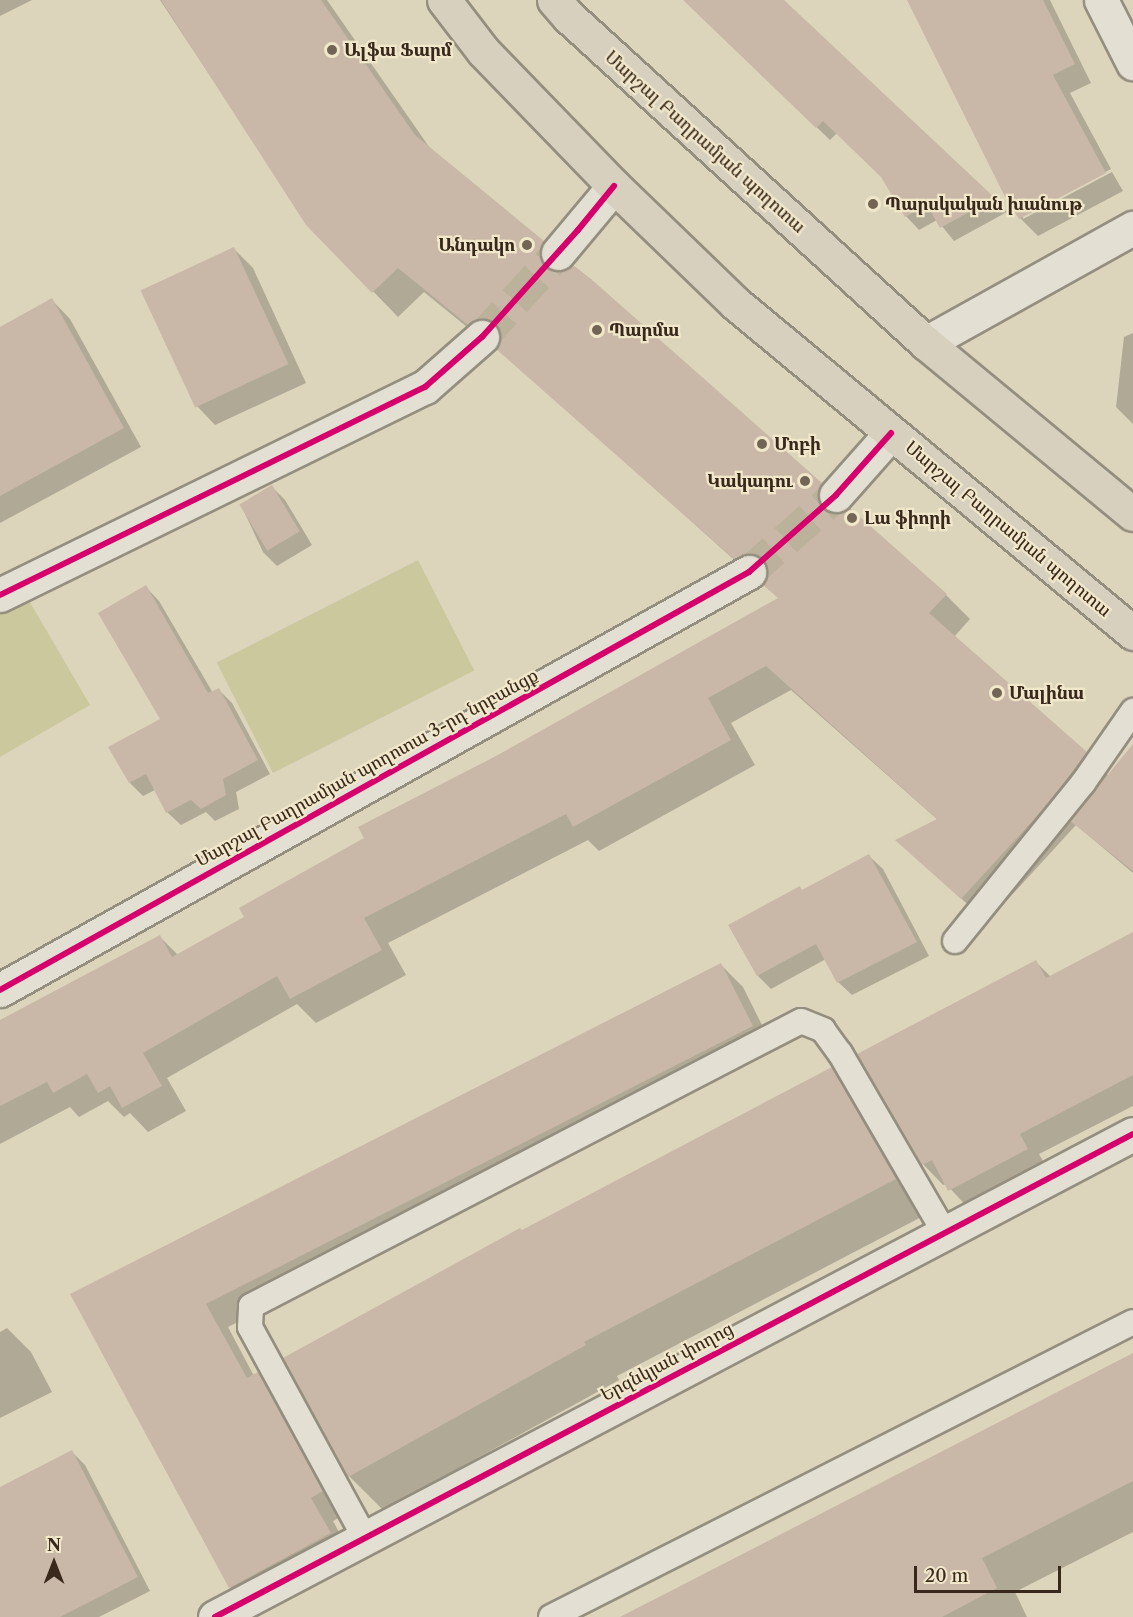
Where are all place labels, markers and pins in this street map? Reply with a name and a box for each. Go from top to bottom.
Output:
place label: Ալֆա Ֆարմ [344,39,452,61]
marker: Ալֆա Ֆարմ [325,43,339,57]
place label: Պարսկական խանութ [885,193,1083,215]
marker: Պարսկական խանութ [866,197,880,211]
place label: Անդակո [438,234,515,256]
marker: Անդակո [520,238,534,252]
place label: Պարմա [609,319,679,341]
marker: Պարմա [590,323,604,337]
place label: Մոբի [774,433,821,455]
marker: Մոբի [755,437,769,451]
place label: Կակադու [707,470,793,492]
marker: Կակադու [798,474,812,488]
place label: Լա ֆիորի [864,507,951,529]
marker: Լա ֆիորի [845,511,859,525]
place label: Մալինա [1009,682,1084,704]
marker: Մալինա [990,686,1004,700]

